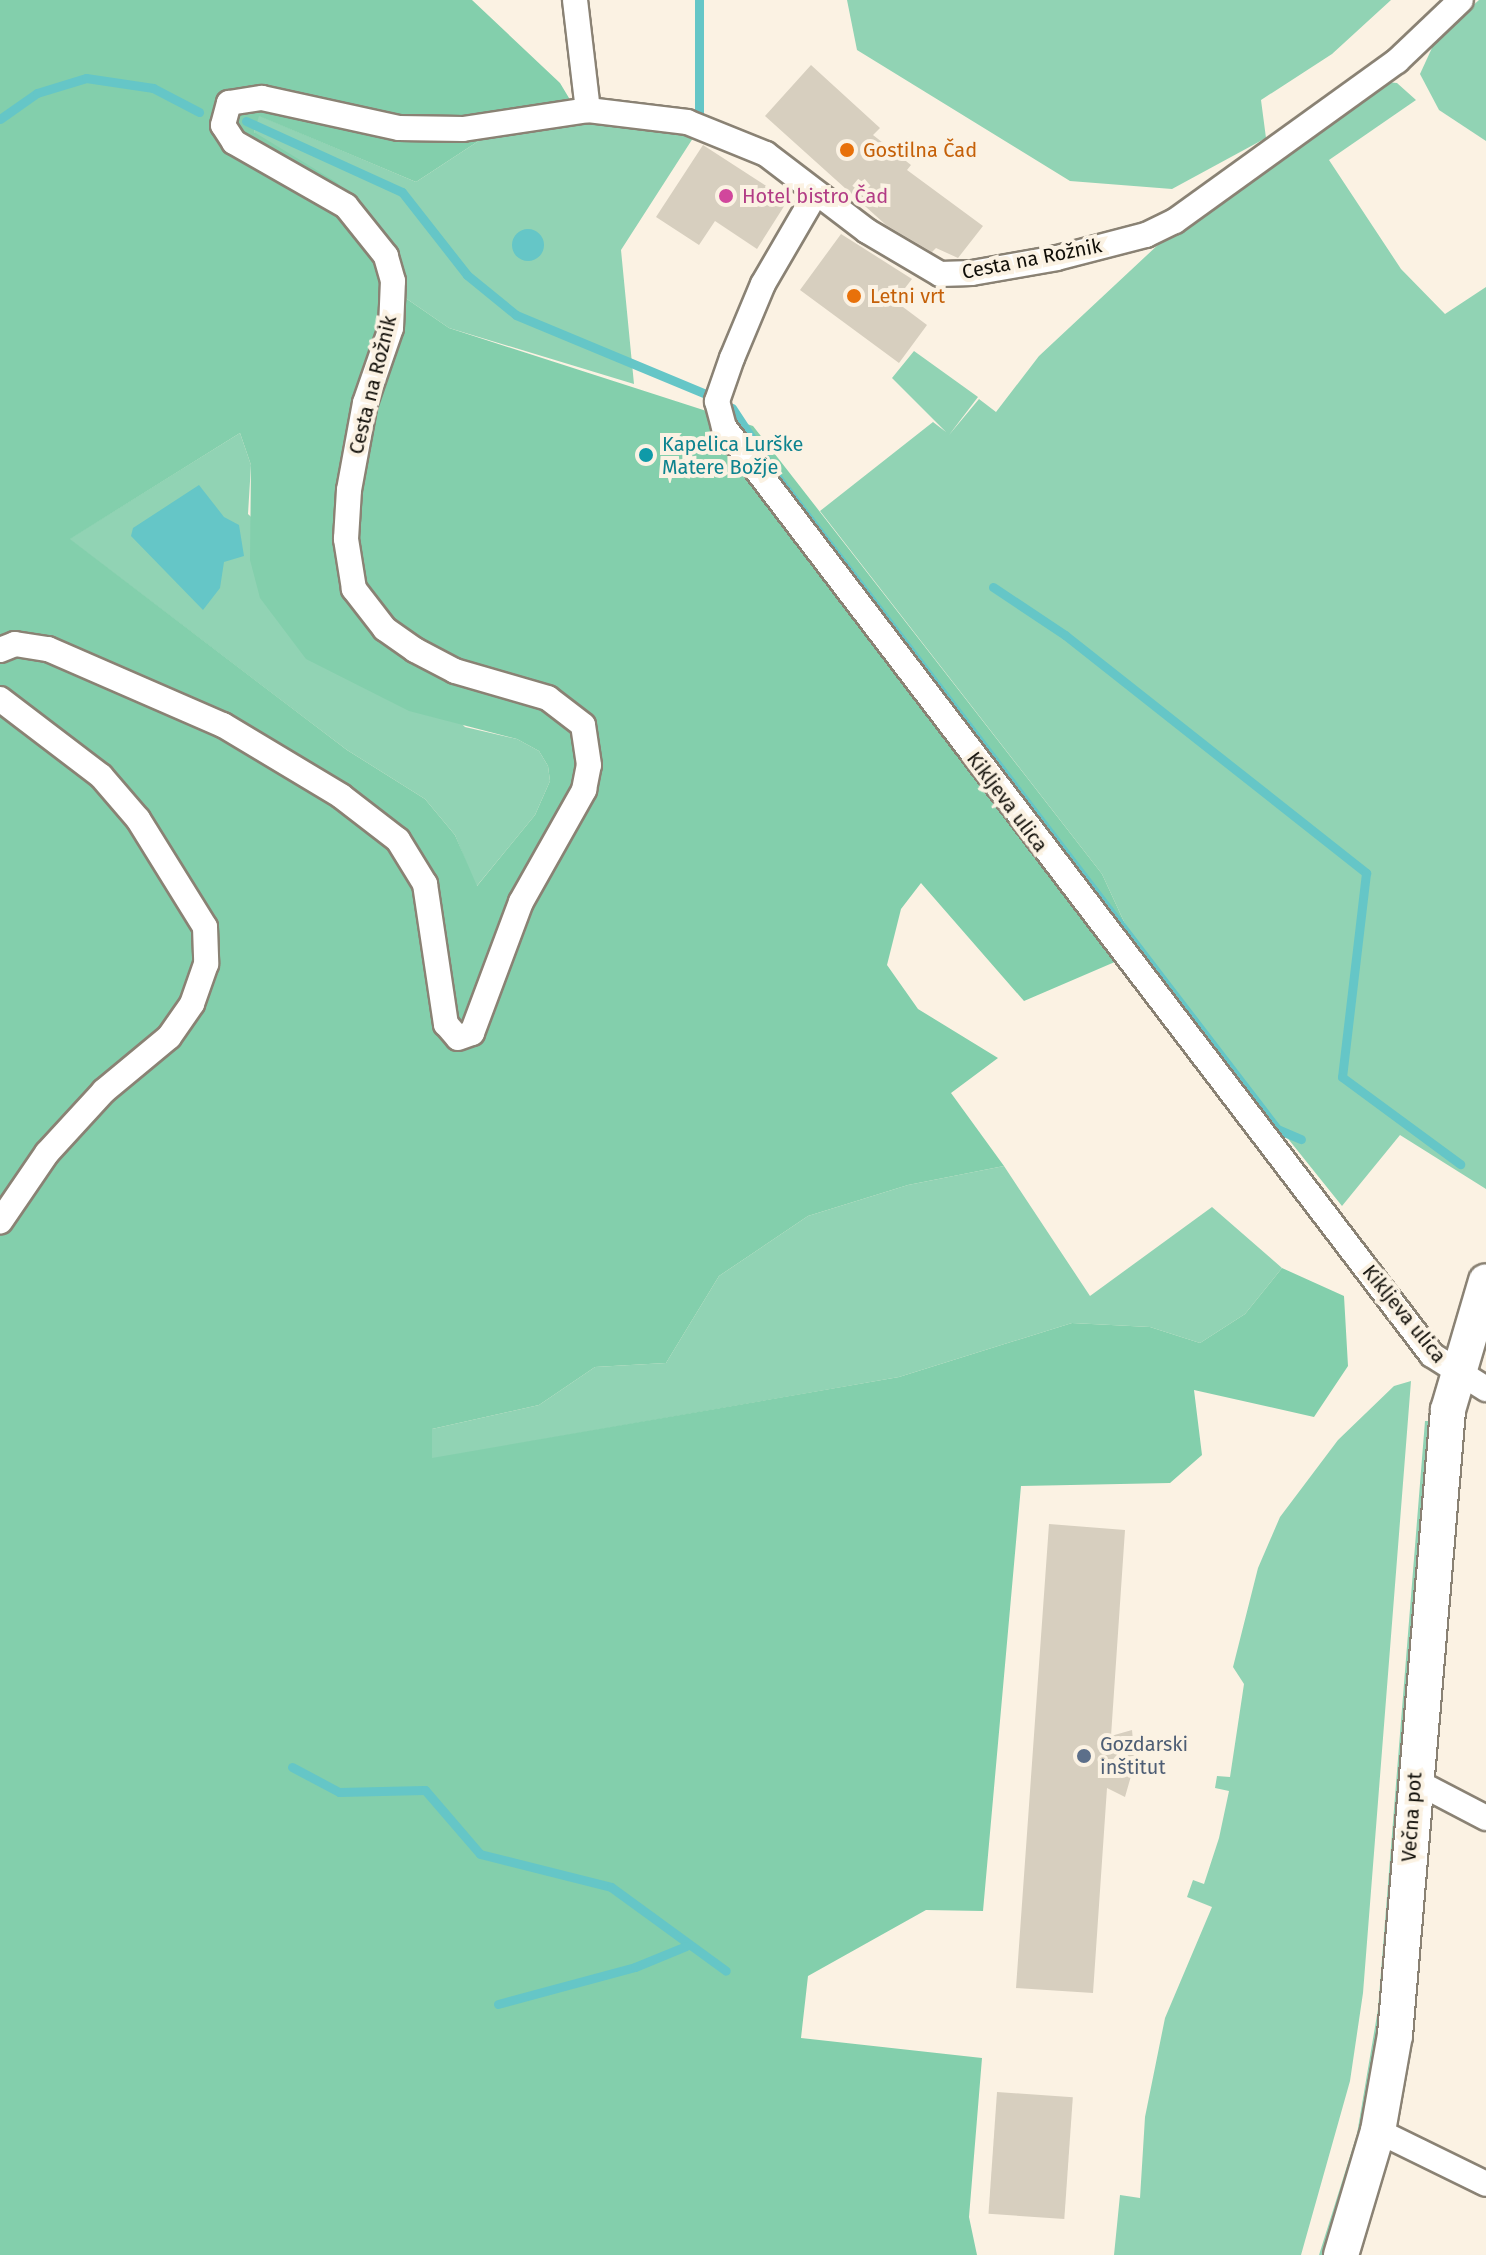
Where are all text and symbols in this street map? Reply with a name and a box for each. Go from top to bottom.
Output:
place label: Gostilna Čad [863,138,977,162]
marker: Gostilna Čad [838,141,856,159]
place label: Hotel bistro Čad [742,184,888,208]
marker: Hotel bistro Čad [717,187,735,205]
street label: Cesta na Rožnik [960,234,1104,284]
place label: Letni vrt [870,284,945,308]
marker: Letni vrt [845,287,863,305]
street label: Cesta na Rožnik [344,313,402,457]
place label: Kapelica Lurške Matere Božje [662,432,803,479]
marker: Kapelica Lurške Matere Božje [637,446,655,464]
street label: Kikljeva ulica [962,747,1052,857]
street label: Kikljeva ulica [1357,1260,1451,1368]
place label: Gozdarski inštitut [1100,1732,1188,1779]
marker: Gozdarski inštitut [1075,1747,1093,1765]
street label: Večna pot [1397,1771,1427,1863]

